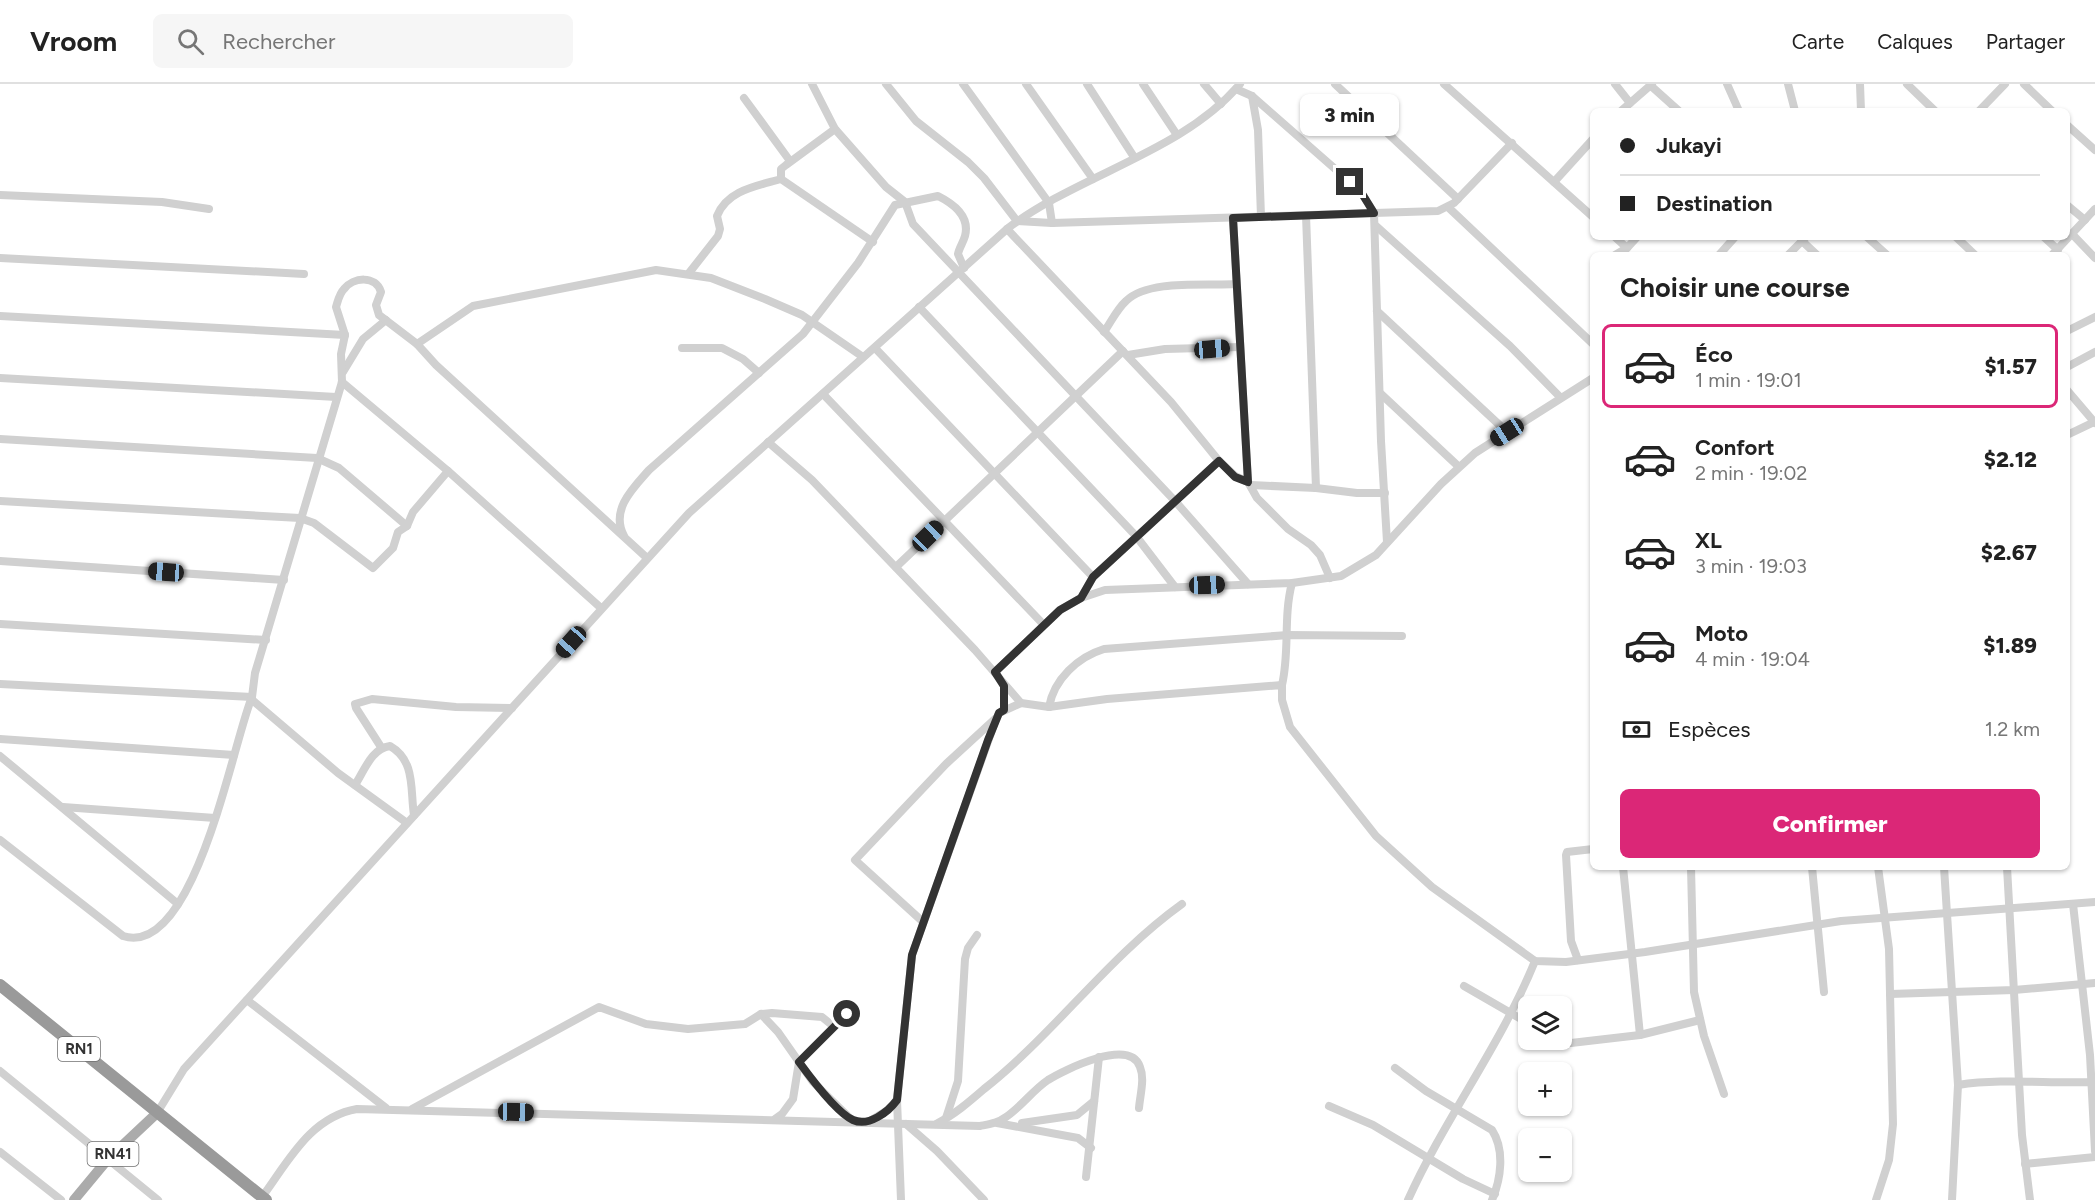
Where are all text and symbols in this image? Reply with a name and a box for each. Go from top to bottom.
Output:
search box [153,14,573,68]
text: Vroom [30,24,117,58]
icon: search [174,25,207,58]
text: Rechercher [222,28,335,55]
text: Carte [1792,29,1844,54]
text: Calques [1877,29,1953,54]
text: Partager [1986,29,2065,54]
callout: 3 min [1300,95,1400,137]
text: 3 min [1324,103,1375,127]
text: Jukayi [1656,132,1722,159]
route end [1336,168,1363,195]
text: Destination [1656,190,1773,217]
text: Choisir une course [1620,271,1850,304]
car [1193,338,1231,360]
icon: car [1623,339,1677,393]
text: Éco [1695,341,1733,368]
text: $1.57 [1984,353,2037,380]
text: 1 min · 19:01 [1695,368,1802,392]
car [1487,415,1527,449]
icon: car [1623,432,1677,486]
text: Confort [1695,434,1775,461]
text: $2.12 [1984,446,2037,473]
text: 2 min · 19:02 [1695,461,1808,485]
car [909,517,947,555]
icon: car [1623,525,1677,579]
text: XL [1695,527,1722,554]
text: $2.67 [1981,539,2037,566]
text: 3 min · 19:03 [1695,554,1807,578]
car [147,562,185,582]
car [1189,575,1225,595]
icon: car [1623,618,1677,672]
text: Moto [1695,620,1748,647]
car [552,623,590,661]
text: $1.89 [1983,632,2037,659]
text: 4 min · 19:04 [1695,647,1810,671]
icon: cash [1620,713,1653,746]
text: Espèces [1668,716,1750,743]
text: 1.2 km [1985,717,2040,741]
button: Confirmer [1620,789,2040,858]
map controls [1518,996,1572,1182]
button: layers [1518,996,1572,1050]
route start [833,1000,860,1027]
road number: RN1 [58,1037,100,1061]
button: + [1518,1062,1572,1116]
car [498,1103,534,1121]
button: − [1518,1128,1572,1182]
road number: RN41 [88,1142,138,1166]

